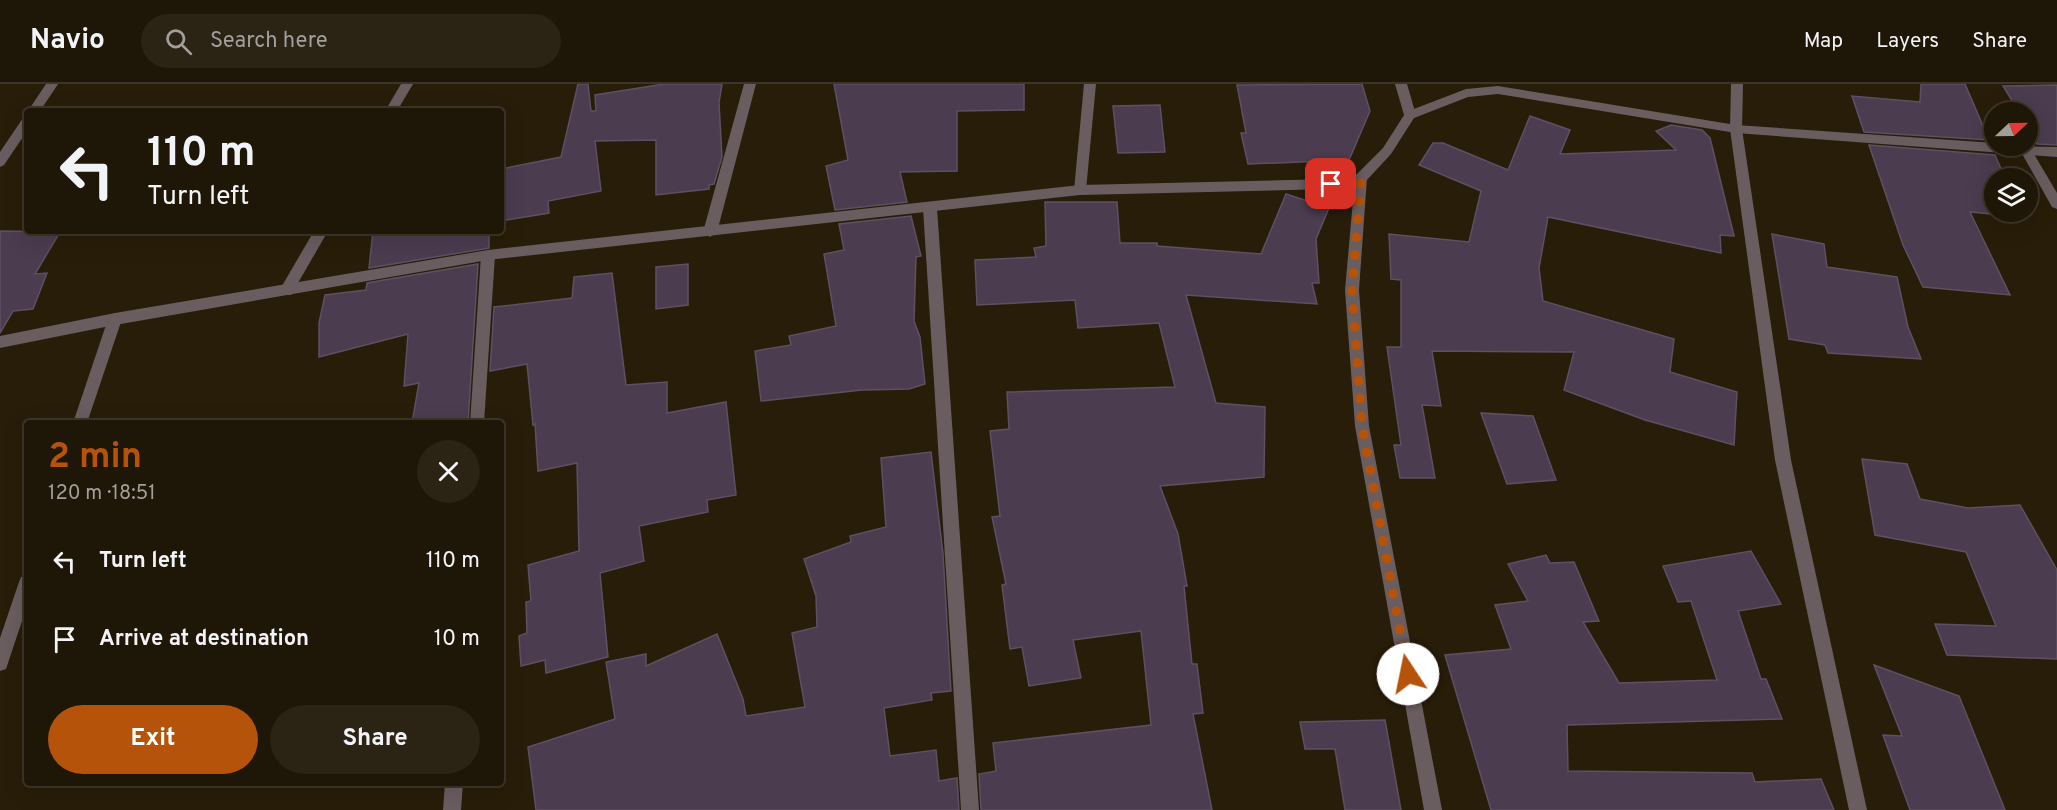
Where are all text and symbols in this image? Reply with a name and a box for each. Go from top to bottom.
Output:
search box [141,14,561,68]
text: Navio [30,23,105,59]
icon: search [162,25,195,58]
text: Search here [210,28,327,55]
text: Map [1804,28,1843,55]
text: Layers [1876,28,1939,55]
text: Share [1972,28,2027,55]
north arrow [1984,102,2038,156]
map controls [1984,102,2038,222]
text: 110 m [147,128,256,181]
icon: left [48,132,126,210]
pin [1305,158,1356,209]
icon: arrive [1314,167,1347,200]
button: layers [1984,168,2038,222]
text: Turn left [147,180,249,214]
text: 2 min [48,435,142,481]
button: close [417,440,480,503]
text: 120 m · 18:51 [48,481,156,507]
icon: left [48,545,81,578]
text: Turn left [99,548,187,575]
text: 110 m [426,548,480,575]
icon: arrive [48,623,81,656]
text: Arrive at destination [99,626,309,653]
text: 10 m [434,626,480,653]
position arrow [1376,642,1440,706]
button: Exit [48,705,258,774]
button: Share [270,705,480,774]

